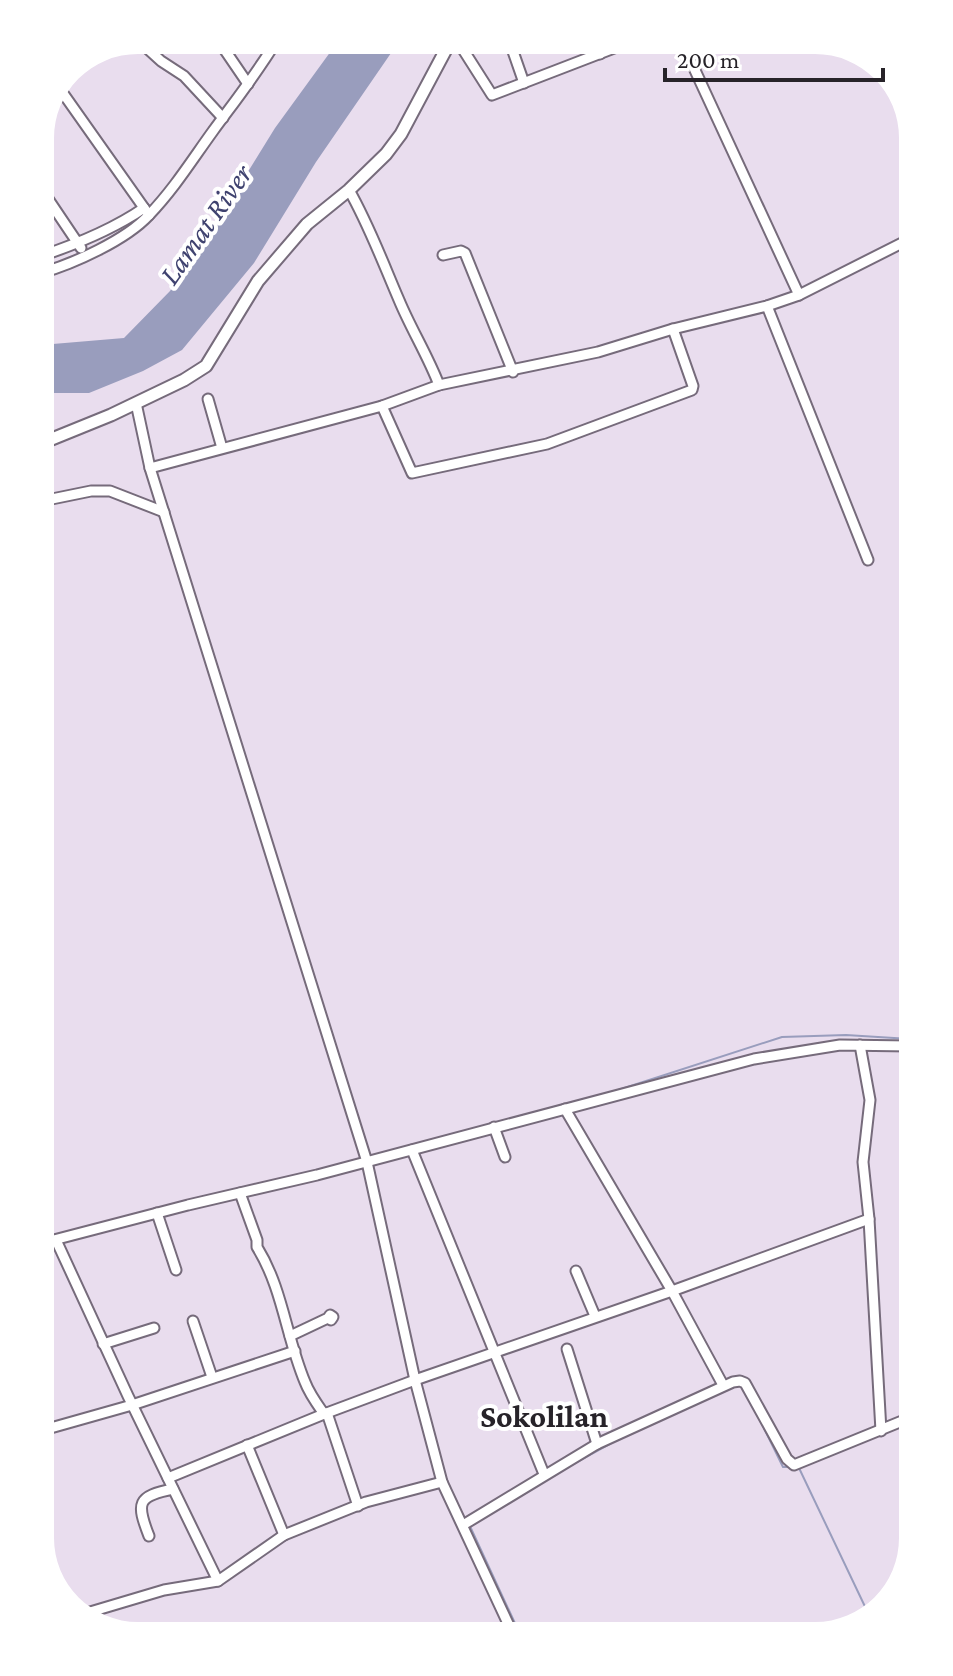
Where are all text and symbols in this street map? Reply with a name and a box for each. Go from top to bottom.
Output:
scale bar [665,32,883,82]
text: 200 m [677,46,739,73]
water label: Lamat River [152,157,259,290]
district label: Sokolilan [480,1398,608,1434]

